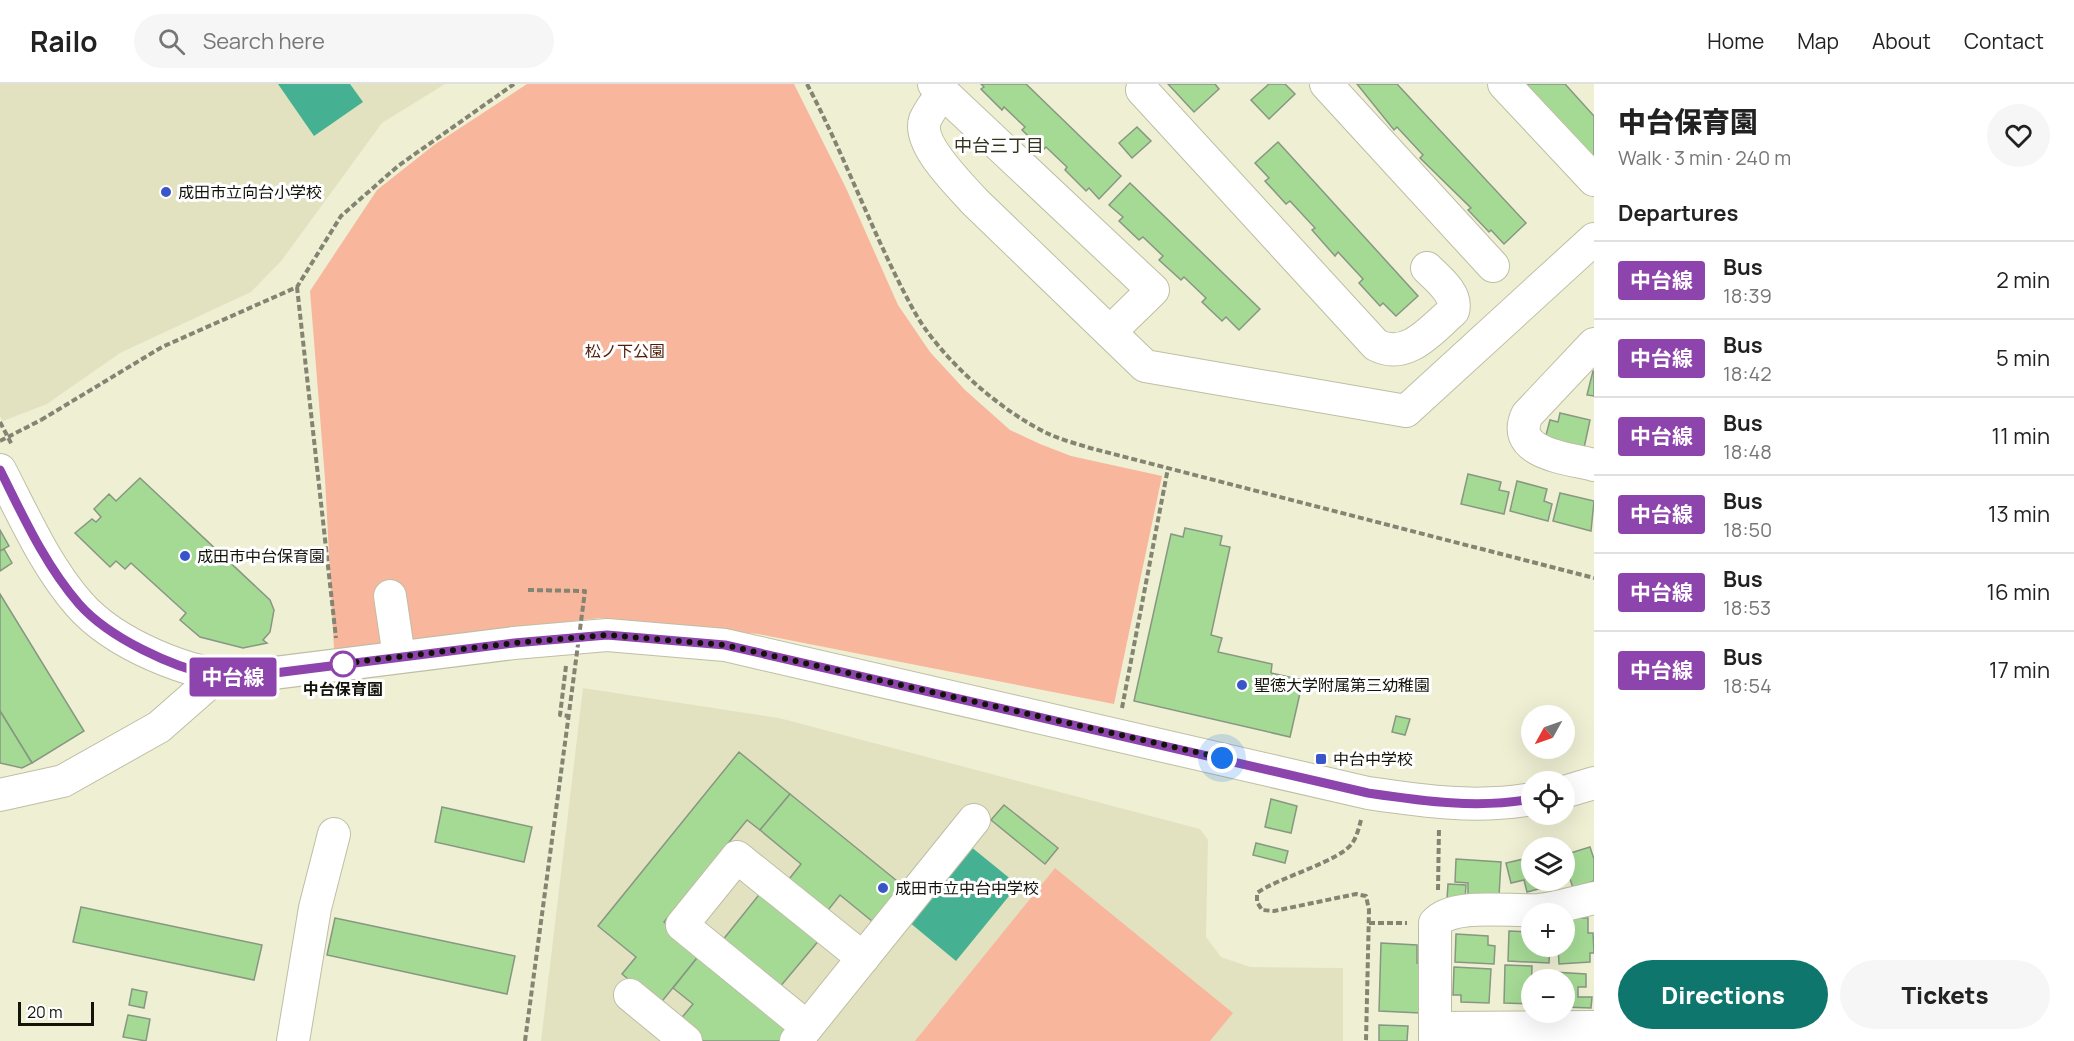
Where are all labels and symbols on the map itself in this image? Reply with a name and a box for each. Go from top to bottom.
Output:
district label: 中台三丁目 [954,133,1044,157]
place label: 成田市立向台小学校 [178,181,322,203]
marker: 成田市立向台小学校 [159,185,173,199]
park label: 松ノ下公園 [585,340,665,362]
place label: 成田市中台保育園 [197,545,325,567]
marker: 成田市中台保育園 [178,549,192,563]
marker: 中台保育園 [330,651,356,677]
line badge: 中台線 [198,658,268,696]
place label: 聖徳大学附属第三幼稚園 [1254,674,1430,696]
place label: 中台保育園 [303,678,383,700]
marker: 聖徳大学附属第三幼稚園 [1235,678,1249,692]
north arrow [1521,705,1575,759]
your location [1207,743,1237,773]
place label: 中台中学校 [1333,748,1413,770]
marker: 中台中学校 [1314,752,1328,766]
place label: 成田市立中台中学校 [895,877,1039,899]
marker: 成田市立中台中学校 [876,881,890,895]
scale bar [18,999,94,1026]

